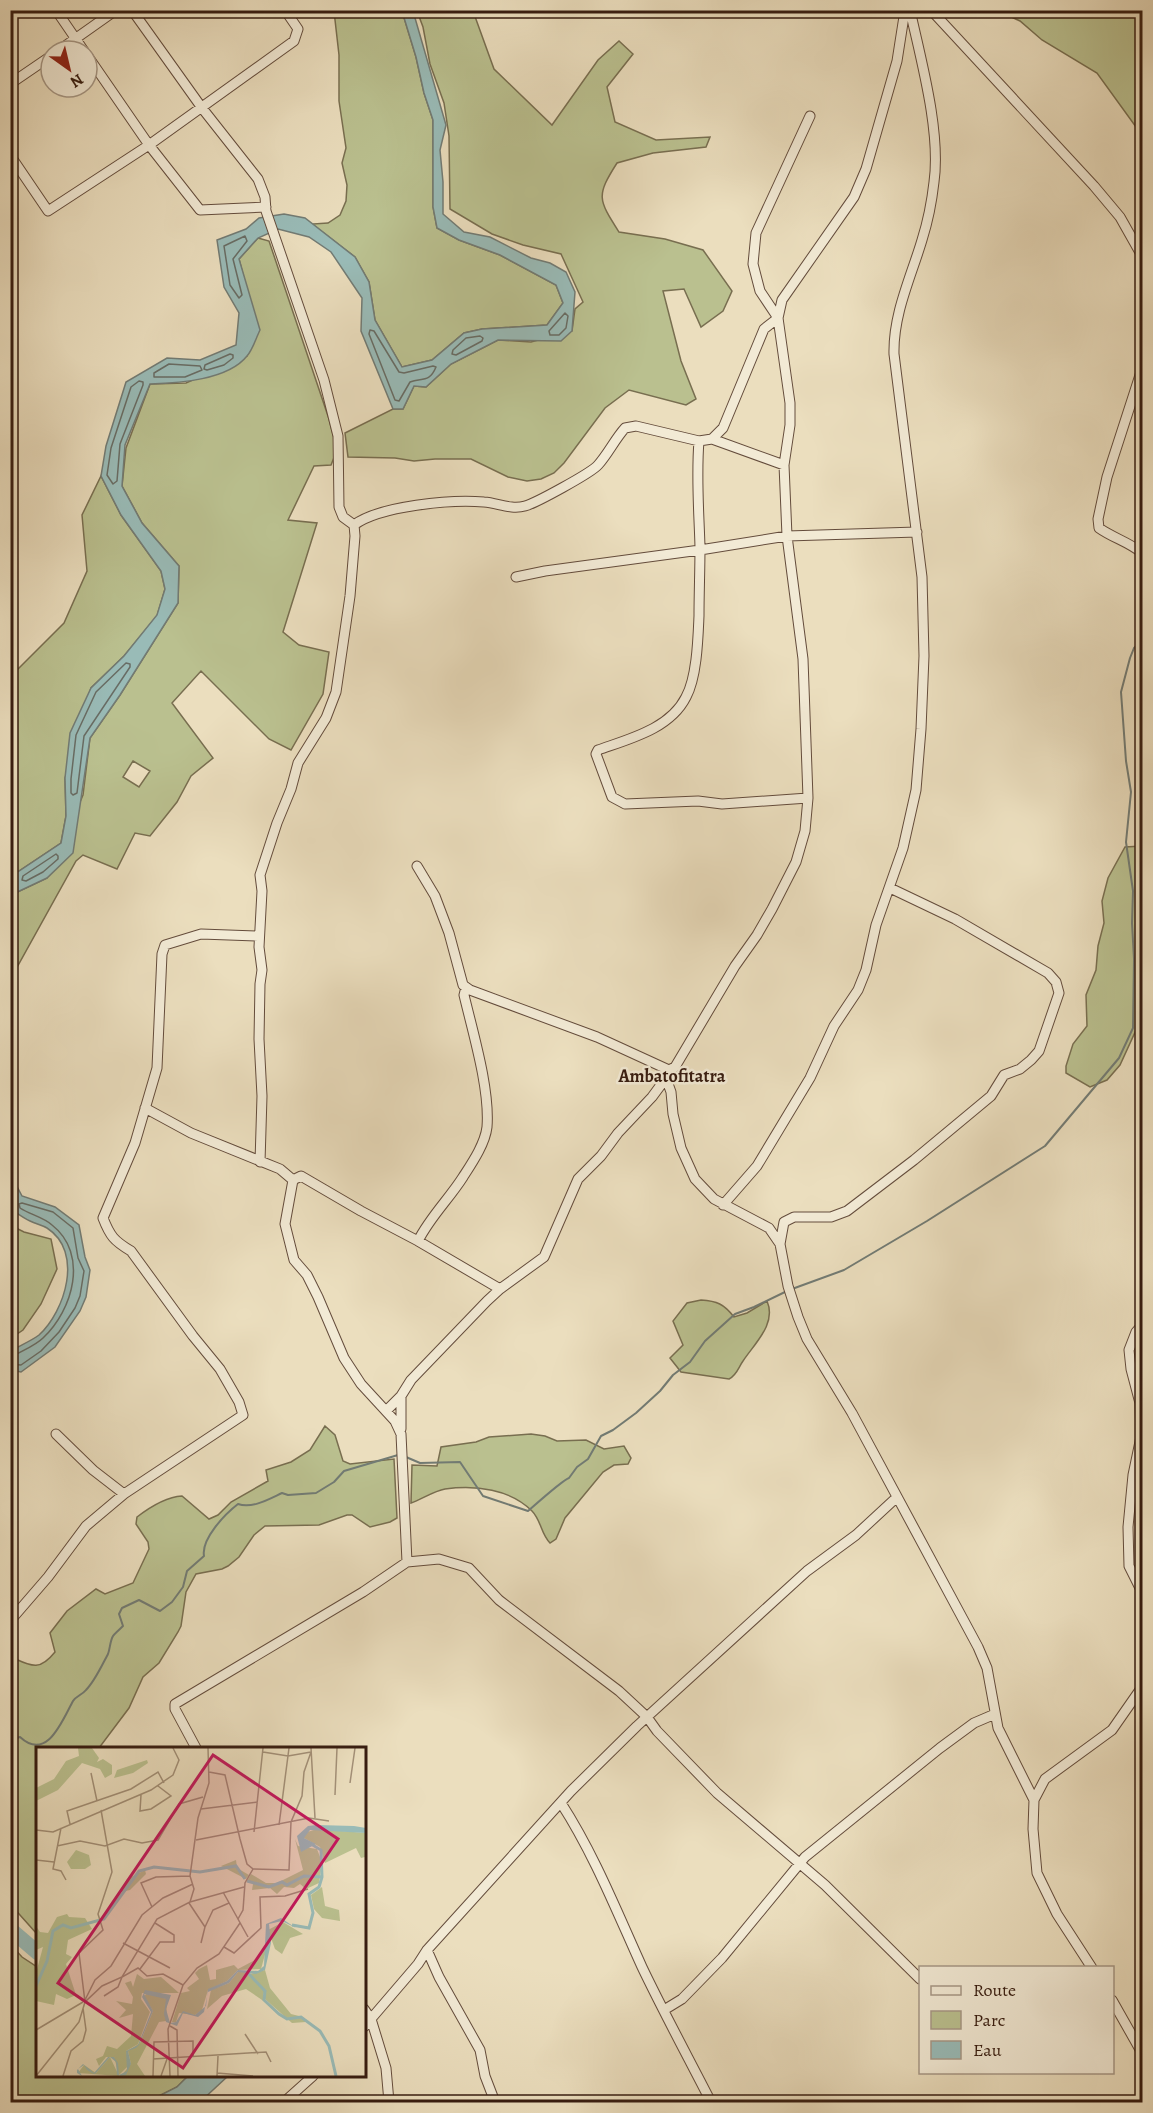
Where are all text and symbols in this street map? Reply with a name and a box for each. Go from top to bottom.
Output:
north arrow [39,39,99,99]
text: N [66,68,88,93]
district label: Ambatofitatra [618,1064,726,1088]
inset map [36,1747,366,2077]
legend [919,1966,1114,2074]
text: Route [973,1978,1016,2002]
text: Parc [973,2008,1005,2032]
text: Eau [973,2038,1002,2062]

